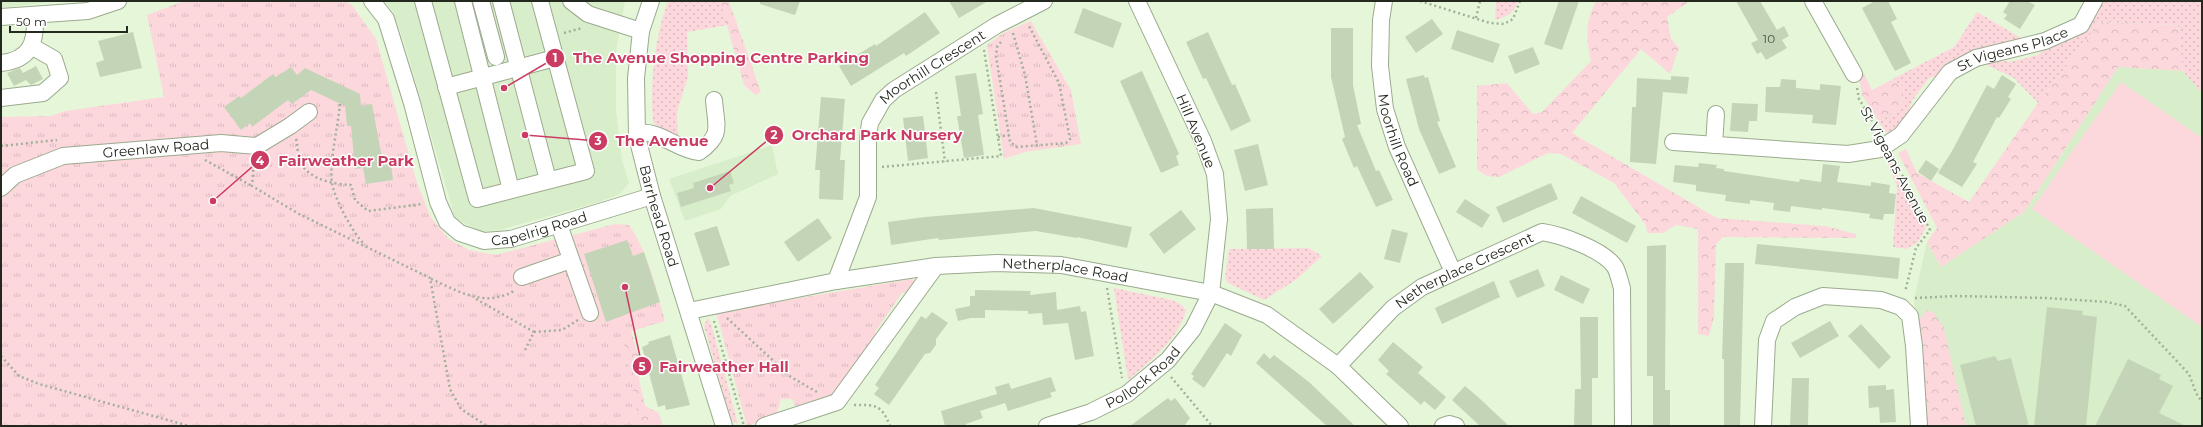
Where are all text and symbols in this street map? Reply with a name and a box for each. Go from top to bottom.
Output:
scale bar [10,8,127,34]
text: 50 m [16,14,47,29]
street label: St Vigeans Place [1954,23,2071,76]
street label: Moorhill Crescent [875,26,989,108]
house number: 10 [1763,31,1775,46]
callout: The Avenue Shopping Centre Parking [545,44,877,71]
text: The Avenue Shopping Centre Parking [573,48,869,67]
text: 1 [553,50,557,65]
street label: Hill Avenue [1172,91,1220,171]
street label: Moorhill Road [1374,93,1423,189]
street label: St Vigeans Avenue [1857,103,1933,227]
callout: Orchard Park Nursery [764,122,971,149]
text: Orchard Park Nursery [792,125,963,144]
callout: The Avenue [588,127,717,154]
text: 2 [770,127,778,142]
text: The Avenue [616,131,708,150]
text: 3 [593,133,602,148]
street label: Greenlaw Road [102,135,210,162]
callout: Fairweather Park [250,147,422,174]
text: Fairweather Park [278,151,414,170]
text: 4 [256,153,265,168]
street label: Barrhead Road [635,163,683,269]
street label: Capelrig Road [490,207,589,249]
street label: Netherplace Crescent [1392,228,1537,312]
street label: Netherplace Road [1002,254,1130,286]
street label: Pollock Road [1102,343,1184,412]
callout: Fairweather Hall [632,353,797,380]
text: Fairweather Hall [659,357,789,376]
text: 5 [638,359,646,374]

